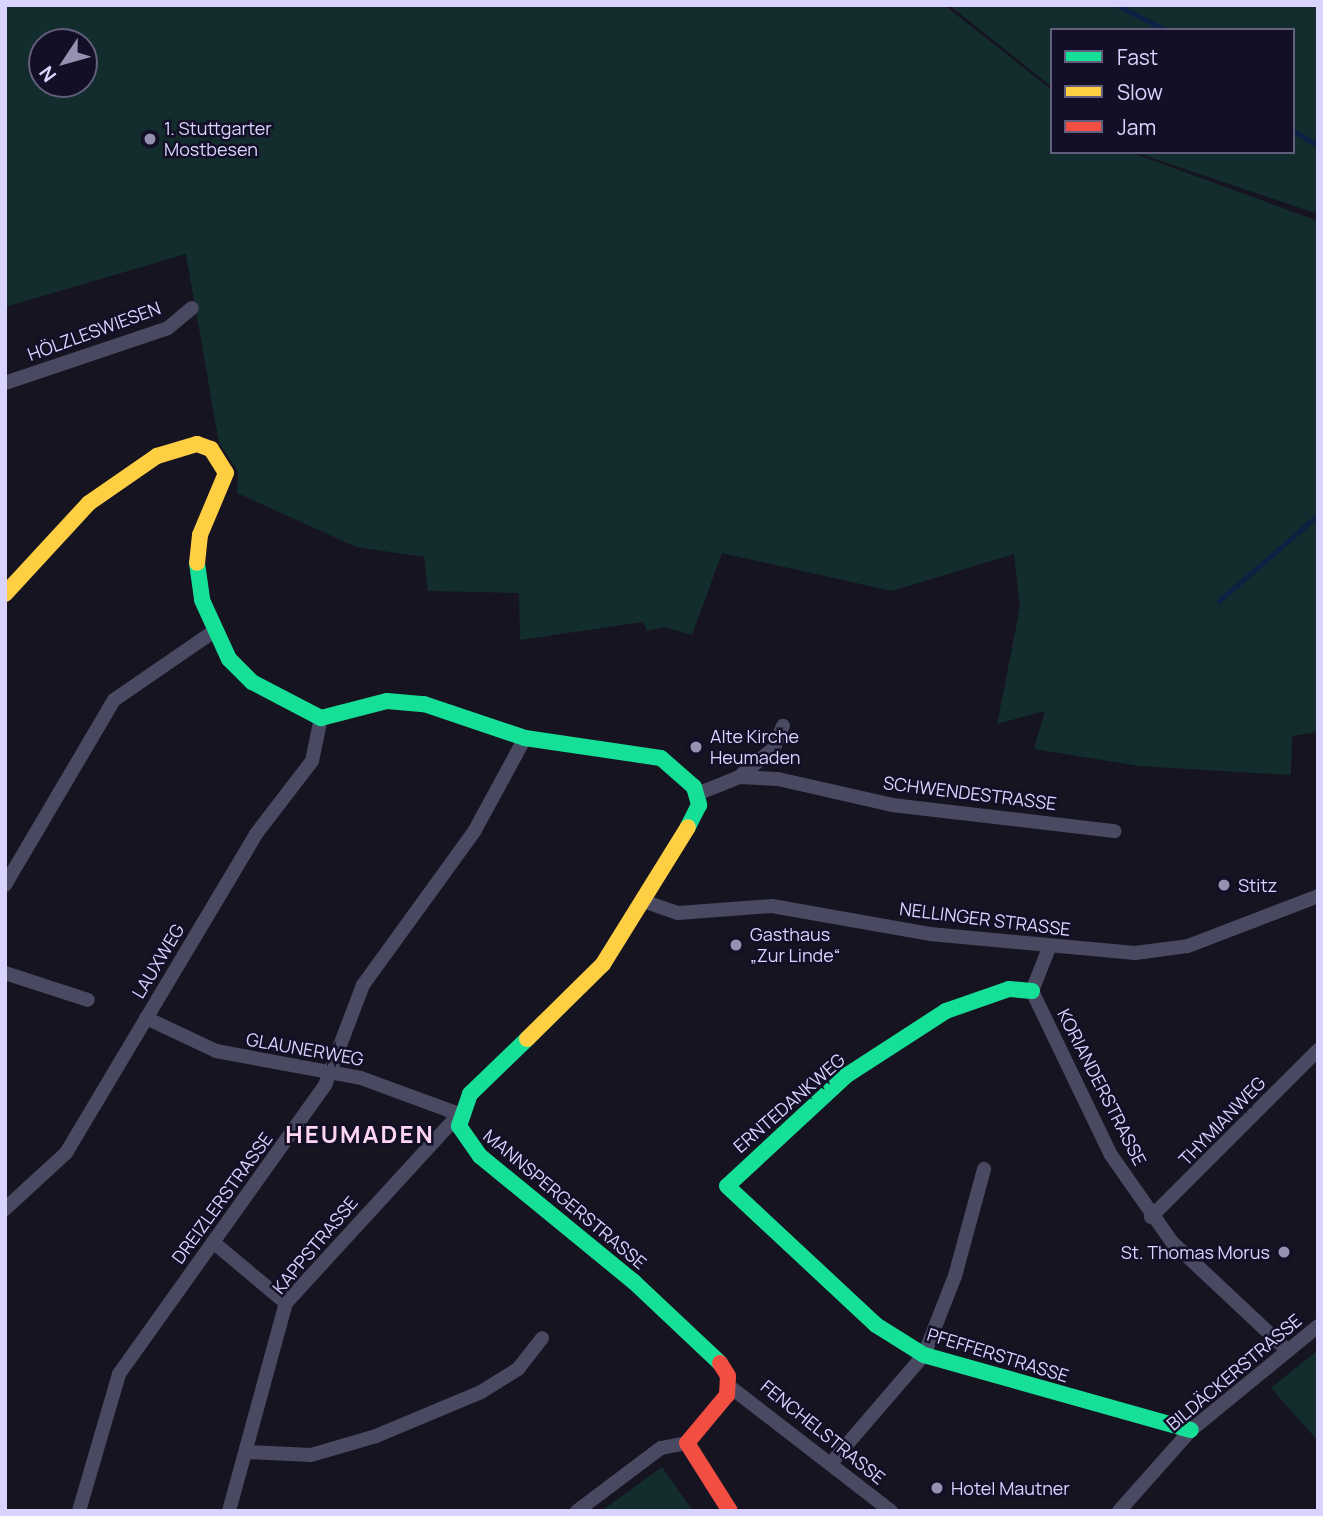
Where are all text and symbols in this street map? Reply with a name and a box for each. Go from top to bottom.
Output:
north arrow [28,28,98,98]
legend [1050,28,1295,154]
text: Fast [1117,43,1158,71]
text: N [33,61,62,87]
text: Slow [1117,78,1163,106]
text: Jam [1117,113,1156,141]
place label: 1. Stuttgarter Mostbesen [164,118,272,160]
marker: 1. Stuttgarter Mostbesen [142,131,158,147]
street label: HÖLZLESWIESEN [25,297,163,365]
place label: Alte Kirche Heumaden [710,726,800,768]
marker: Alte Kirche Heumaden [688,739,704,755]
street label: SCHWENDESTRASSE [882,772,1058,814]
place label: Stitz [1238,874,1277,896]
marker: Stitz [1216,877,1232,893]
street label: NELLINGER STRASSE [898,898,1072,940]
street label: LAUXWEG [127,920,189,1002]
place label: Gasthaus „Zur Linde“ [750,924,840,967]
marker: Gasthaus „Zur Linde“ [728,937,744,953]
street label: KORIANDERSTRASSE [1053,1005,1151,1169]
street label: GLAUNERWEG [245,1028,365,1070]
street label: ERNTEDANKWEG [729,1049,849,1157]
street label: THYMIANWEG [1174,1072,1270,1170]
district label: HEUMADEN [286,1120,434,1148]
street label: MANNSPERGERSTRASSE [479,1125,651,1273]
street label: DREIZLERSTRASSE [167,1128,277,1268]
street label: KAPPSTRASSE [268,1192,362,1298]
place label: St. Thomas Morus [1121,1241,1270,1263]
marker: St. Thomas Morus [1276,1244,1292,1260]
street label: BILDÄCKERSTRASSE [1162,1309,1306,1435]
street label: PFEFFERSTRASSE [925,1323,1071,1387]
street label: FENCHELSTRASSE [757,1375,889,1489]
place label: Hotel Mautner [951,1477,1070,1499]
marker: Hotel Mautner [929,1480,945,1496]

